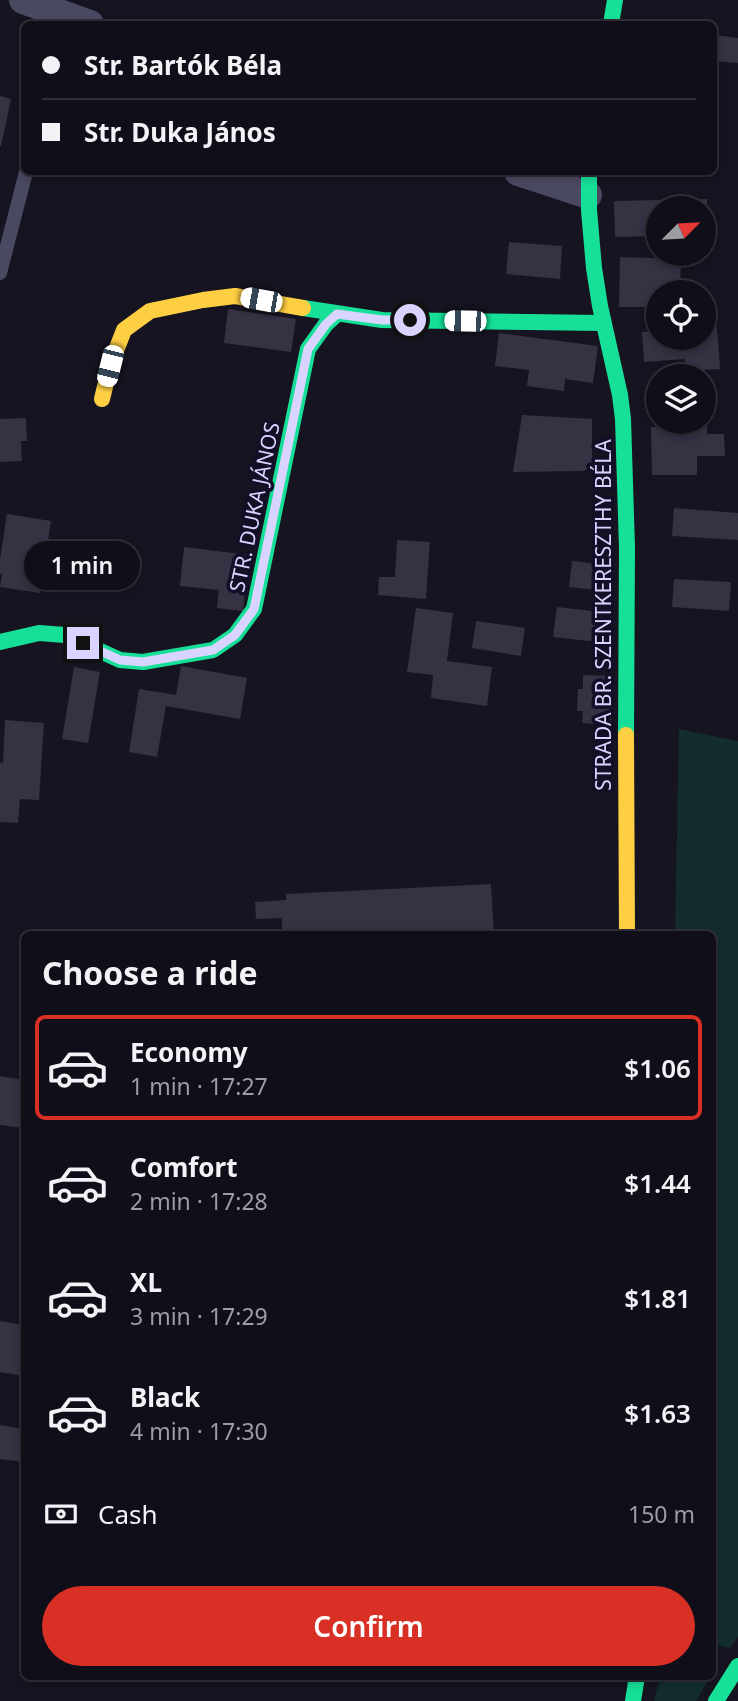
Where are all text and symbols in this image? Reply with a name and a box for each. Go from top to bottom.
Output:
text: Str. Bartók Béla [84,47,282,83]
text: Str. Duka János [84,114,276,150]
north arrow [646,196,716,266]
map controls [646,196,716,434]
button: locate [646,280,716,350]
car [239,286,284,314]
route start [394,304,426,336]
car [444,310,487,332]
car [95,343,126,389]
button: layers [646,364,716,434]
street label: STR. DUKA JÁNOS [222,419,286,595]
street label: STRADA BR. SZENTKERESZTHY BÉLA [589,439,617,791]
callout: 1 min [25,542,141,590]
text: 1 min [51,549,113,581]
route end [67,627,99,659]
text: Choose a ride [42,951,258,994]
text: Economy [130,1034,248,1070]
icon: car [46,1036,109,1099]
text: $1.06 [624,1050,691,1086]
text: 1 min · 17:27 [130,1070,268,1102]
text: Comfort [130,1149,238,1185]
icon: car [46,1151,109,1214]
text: $1.44 [624,1165,691,1201]
text: 2 min · 17:28 [130,1185,268,1217]
text: XL [130,1264,162,1300]
icon: car [46,1266,109,1329]
text: $1.81 [624,1280,691,1316]
text: 3 min · 17:29 [130,1300,268,1332]
text: Black [130,1379,200,1415]
icon: car [46,1381,109,1444]
text: $1.63 [624,1395,691,1431]
text: 4 min · 17:30 [130,1415,268,1447]
icon: cash [42,1495,80,1533]
text: Cash [98,1496,158,1532]
text: 150 m [628,1498,695,1530]
button: Confirm [42,1586,695,1666]

